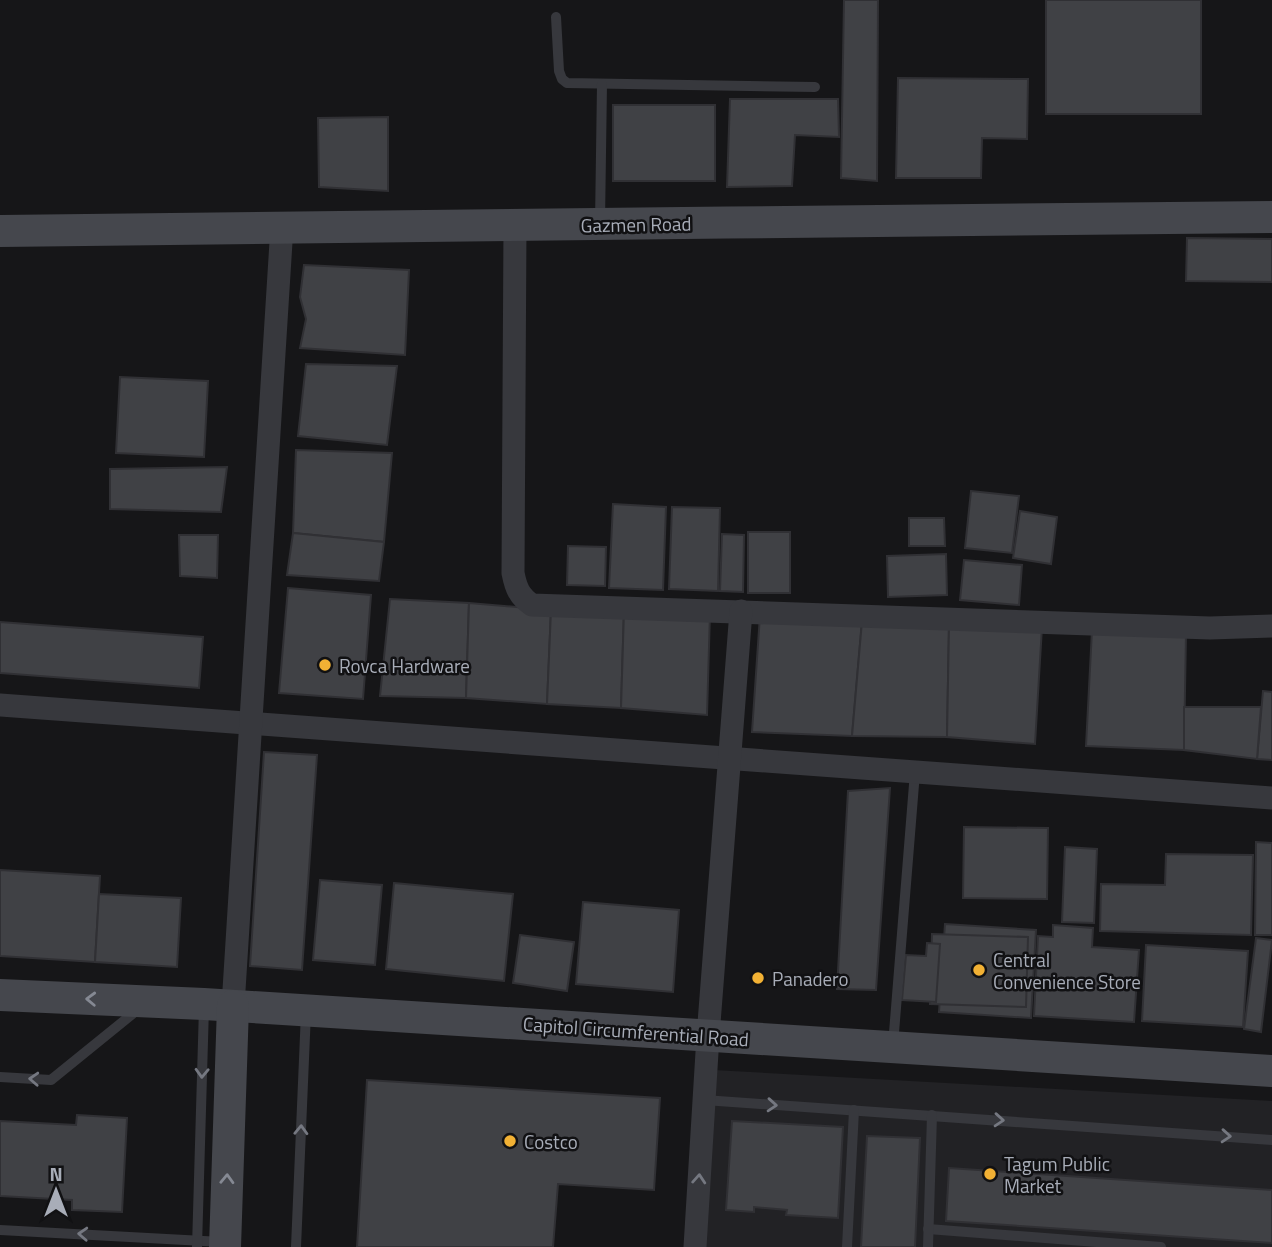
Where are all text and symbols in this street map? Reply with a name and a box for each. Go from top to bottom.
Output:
street label: Gazmen Road [580,209,692,239]
place label: Rovca Hardware [339,651,470,680]
marker: Rovca Hardware [317,657,333,673]
place label: Central Convenience Store [993,945,1141,996]
marker: Central Convenience Store [971,962,987,978]
place label: Panadero [772,964,848,993]
marker: Panadero [750,970,766,986]
one-way arrow [85,992,96,1007]
street label: Capitol Circumferential Road [522,1009,750,1053]
one-way arrow [195,1067,210,1078]
one-way arrow [28,1071,39,1086]
one-way arrow [766,1097,777,1112]
one-way arrow [993,1112,1004,1127]
one-way arrow [294,1124,309,1135]
place label: Costco [524,1127,578,1156]
one-way arrow [1220,1129,1231,1144]
marker: Costco [502,1133,518,1149]
place label: Tagum Public Market [1004,1149,1110,1200]
north arrow [21,1156,91,1226]
text: N [49,1159,63,1188]
marker: Tagum Public Market [982,1166,998,1182]
one-way arrow [219,1173,235,1184]
one-way arrow [691,1173,706,1184]
one-way arrow [78,1227,89,1242]

